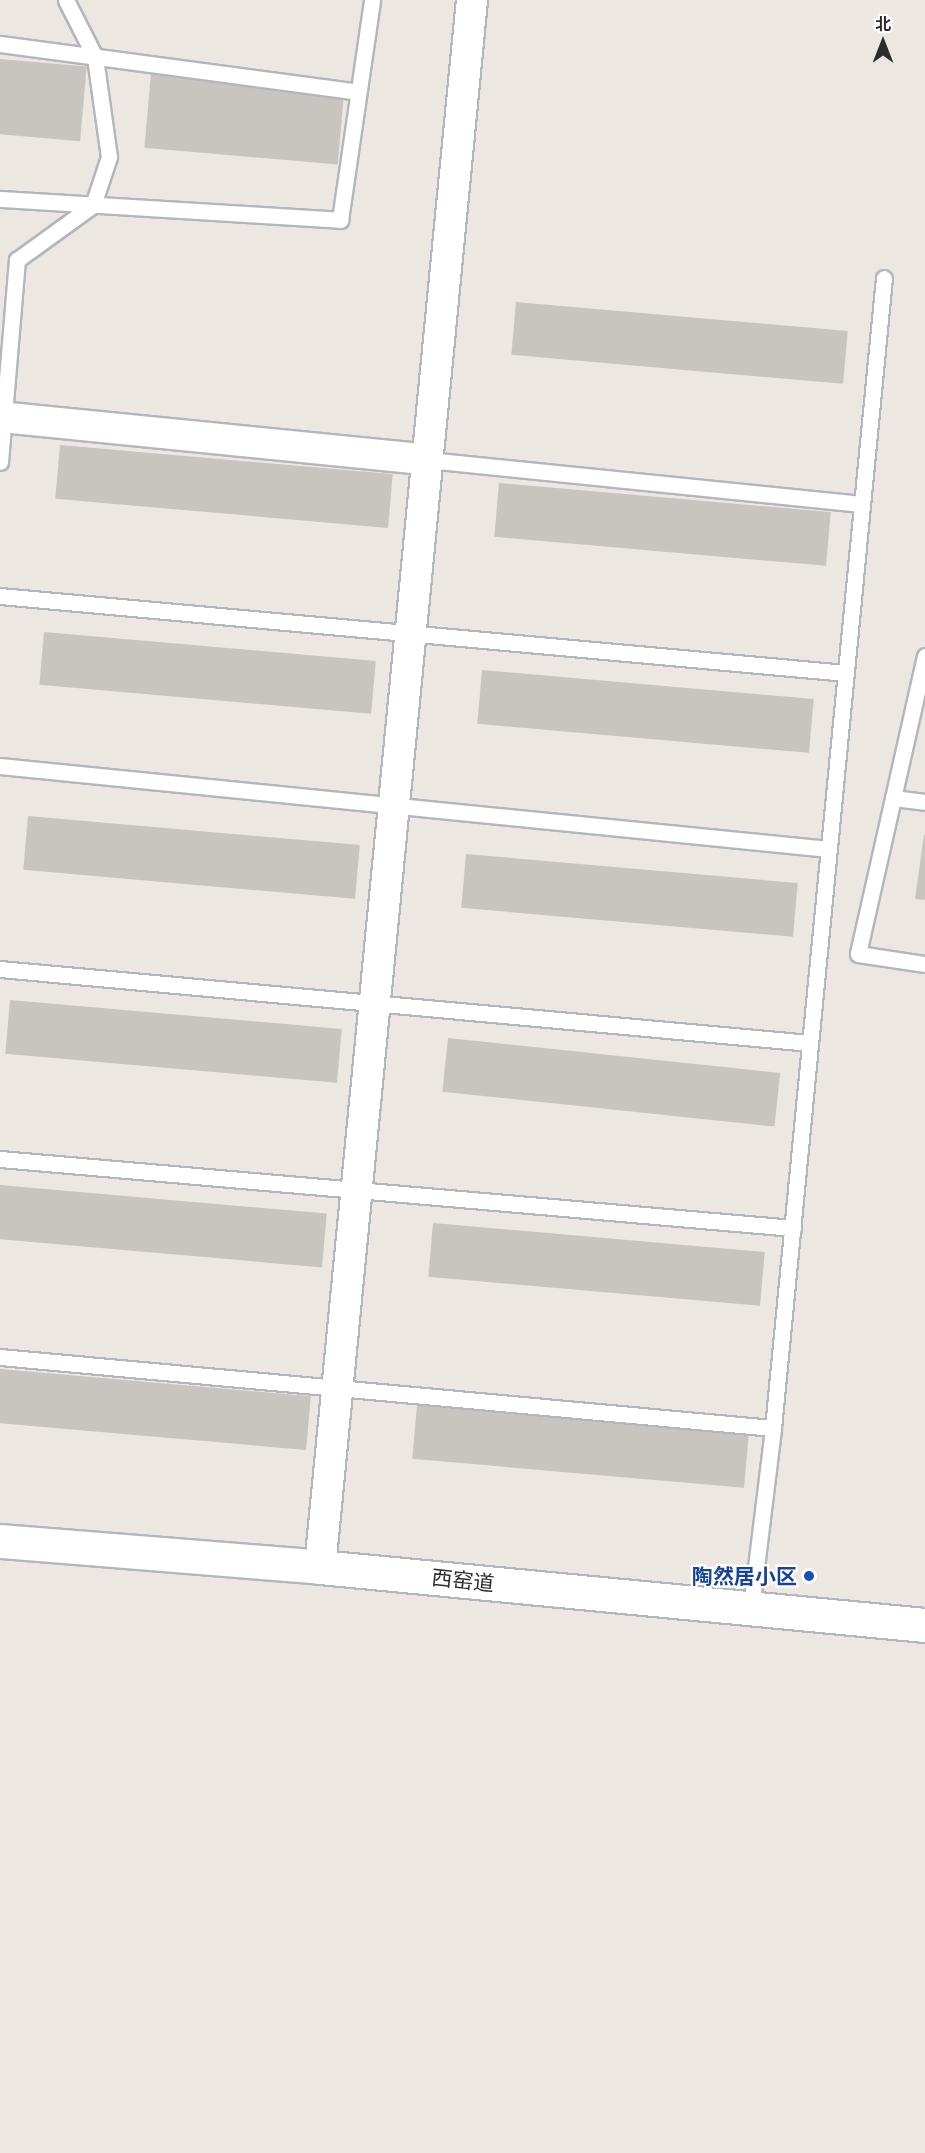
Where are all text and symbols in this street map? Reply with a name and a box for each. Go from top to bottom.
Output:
north arrow [853,12,913,72]
text: 北 [875,14,891,33]
place label: 陶然居小区 [692,1563,797,1589]
street label: 西窑道 [430,1564,496,1596]
marker: 陶然居小区 [802,1569,816,1583]

